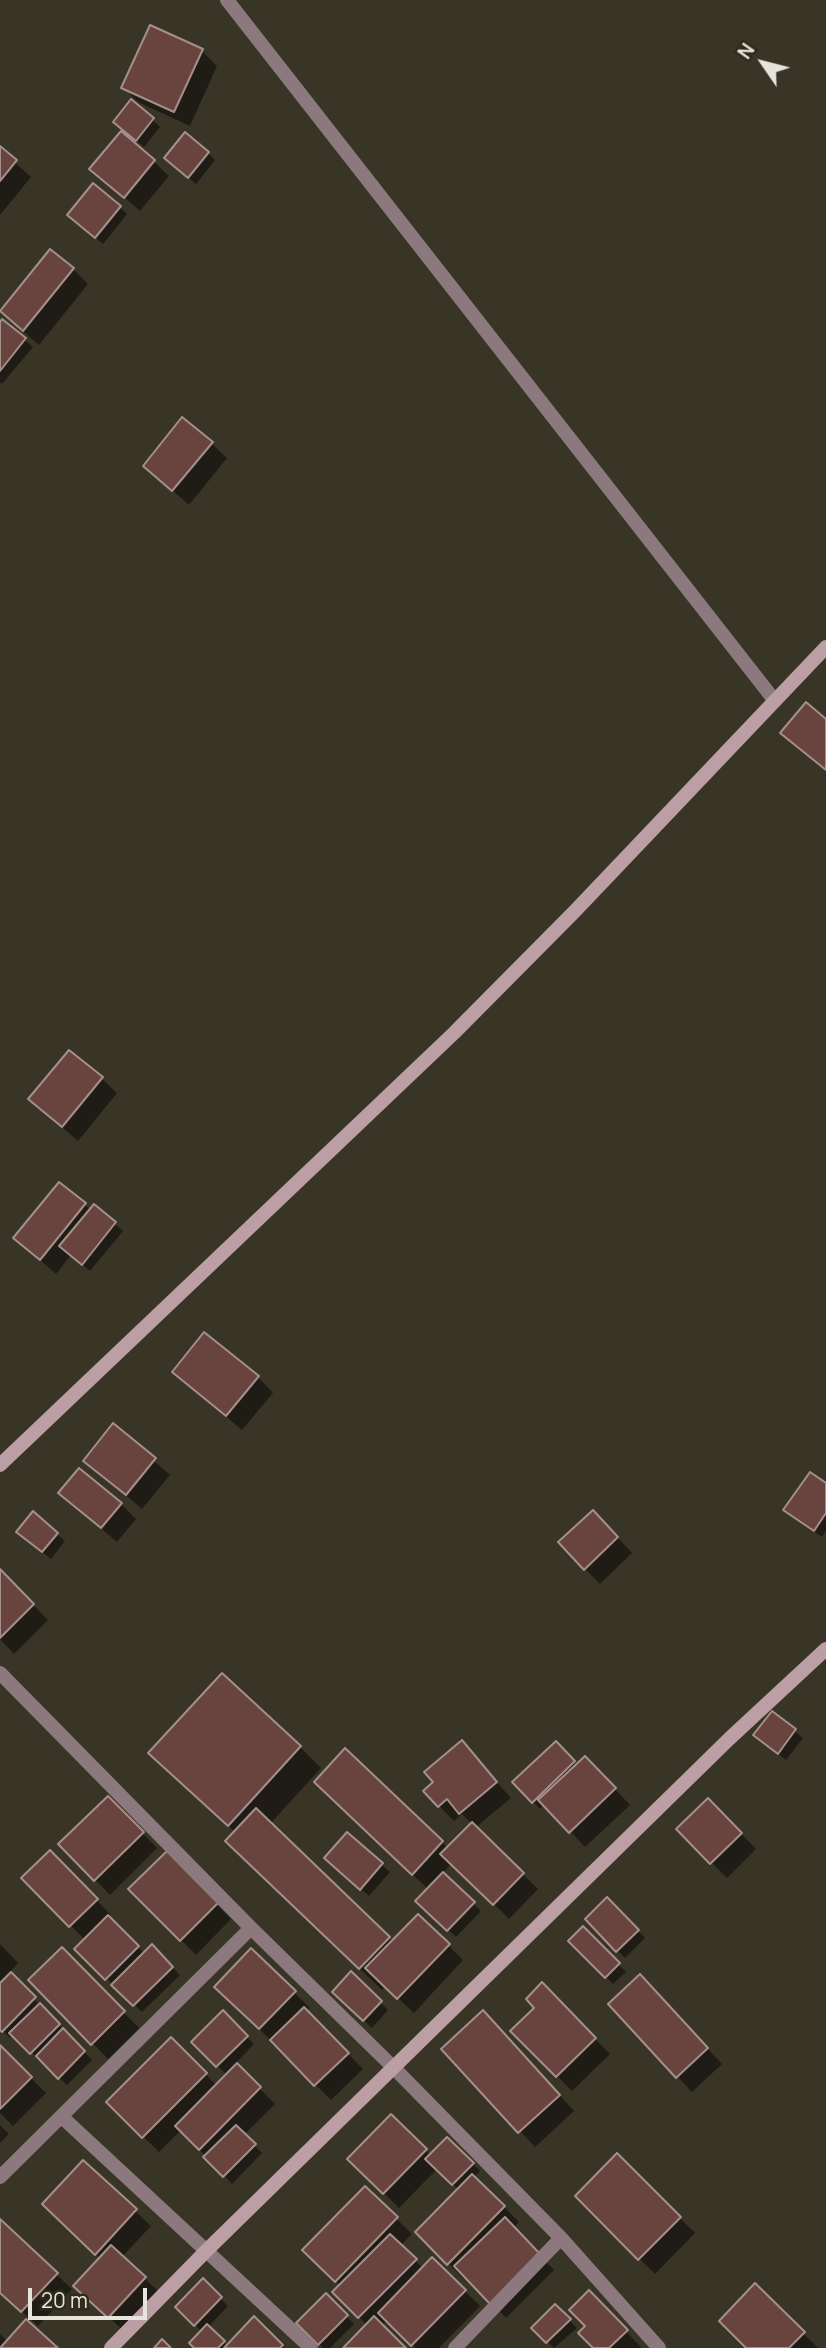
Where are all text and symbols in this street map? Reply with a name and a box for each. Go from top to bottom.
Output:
north arrow [728,28,798,98]
text: N [731,38,760,64]
scale bar [32,2274,150,2318]
text: 20 m [41,2286,88,2314]

